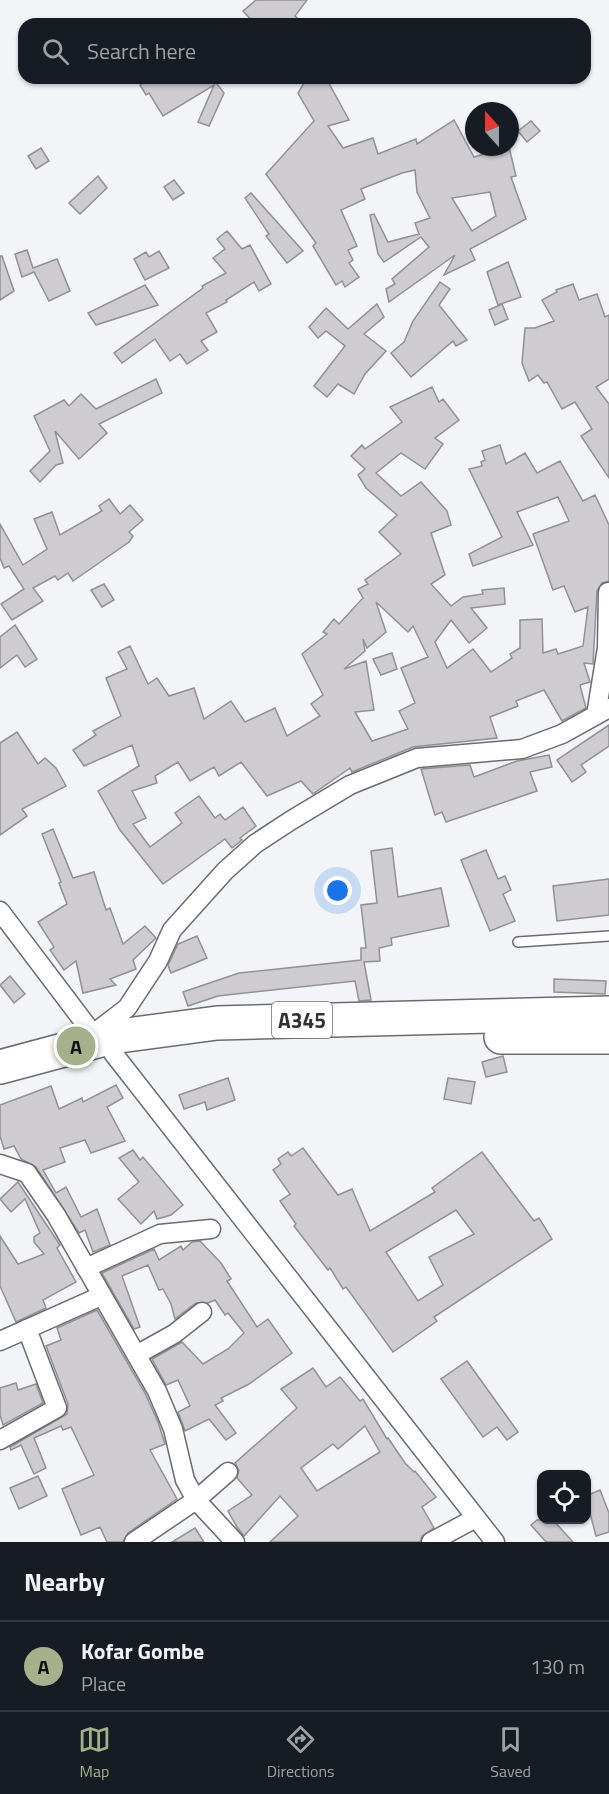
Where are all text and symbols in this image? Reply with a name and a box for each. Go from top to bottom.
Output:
search box [18,18,591,84]
text: Search here [87,34,196,68]
icon: search [39,35,72,68]
north arrow [465,102,519,156]
your location [323,876,352,905]
road number: A345 [272,1002,332,1038]
pin: A [56,1024,96,1068]
map controls [537,1470,591,1524]
button: locate [537,1470,591,1524]
text: Nearby [24,1562,105,1601]
text: Kofar Gombe [81,1634,204,1668]
text: A [37,1651,50,1682]
text: 130 m [530,1651,585,1682]
text: Place [81,1668,126,1699]
tab: Map [78,1723,111,1783]
tab: Directions [267,1723,335,1783]
tab: Saved [490,1723,531,1783]

